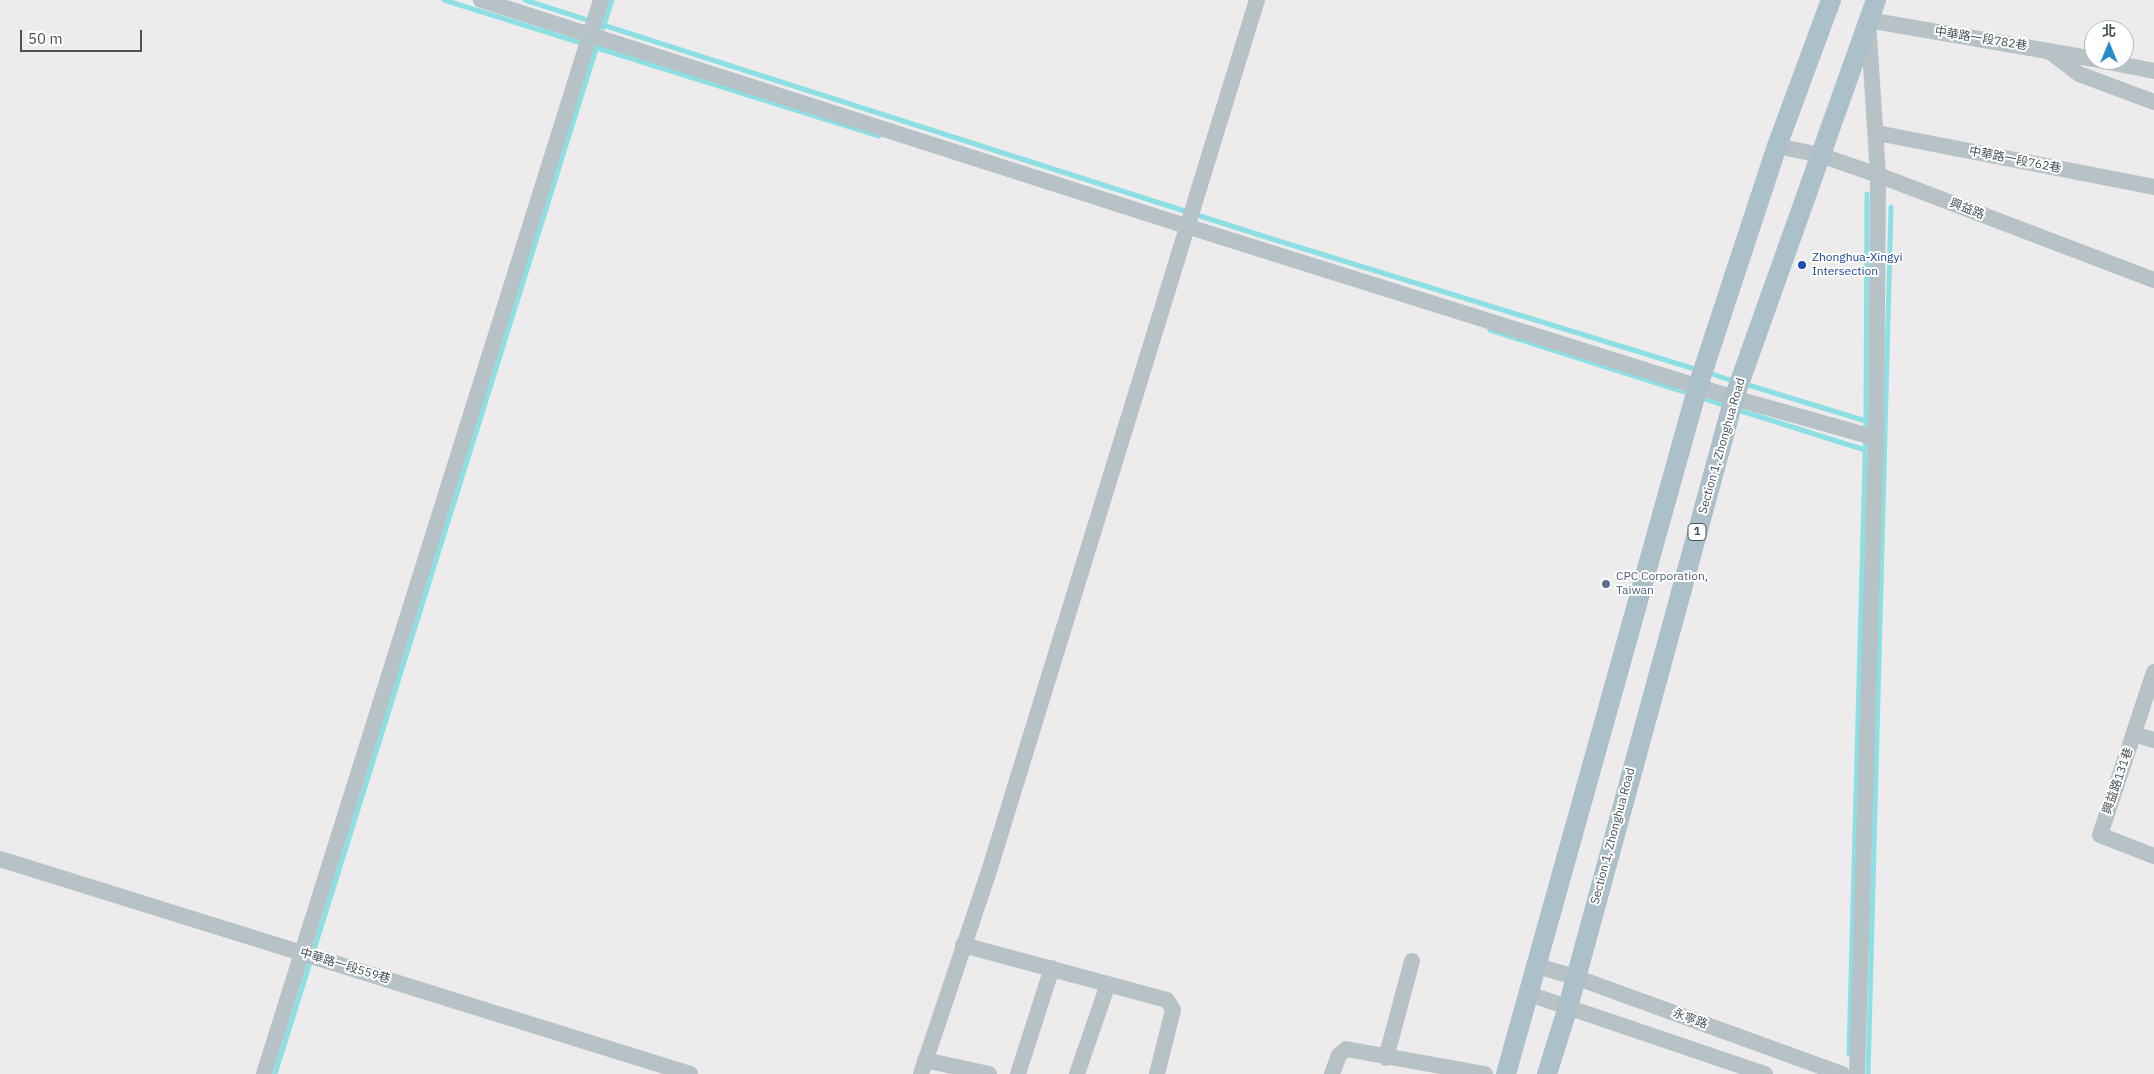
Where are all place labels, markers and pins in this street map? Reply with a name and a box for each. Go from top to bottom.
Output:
place label: Zhonghua-Xingyi Intersection [1812,251,1902,279]
marker: Zhonghua-Xingyi Intersection [1796,259,1808,271]
place label: CPC Corporation, Taiwan [1616,570,1708,598]
marker: CPC Corporation, Taiwan [1600,578,1612,590]

